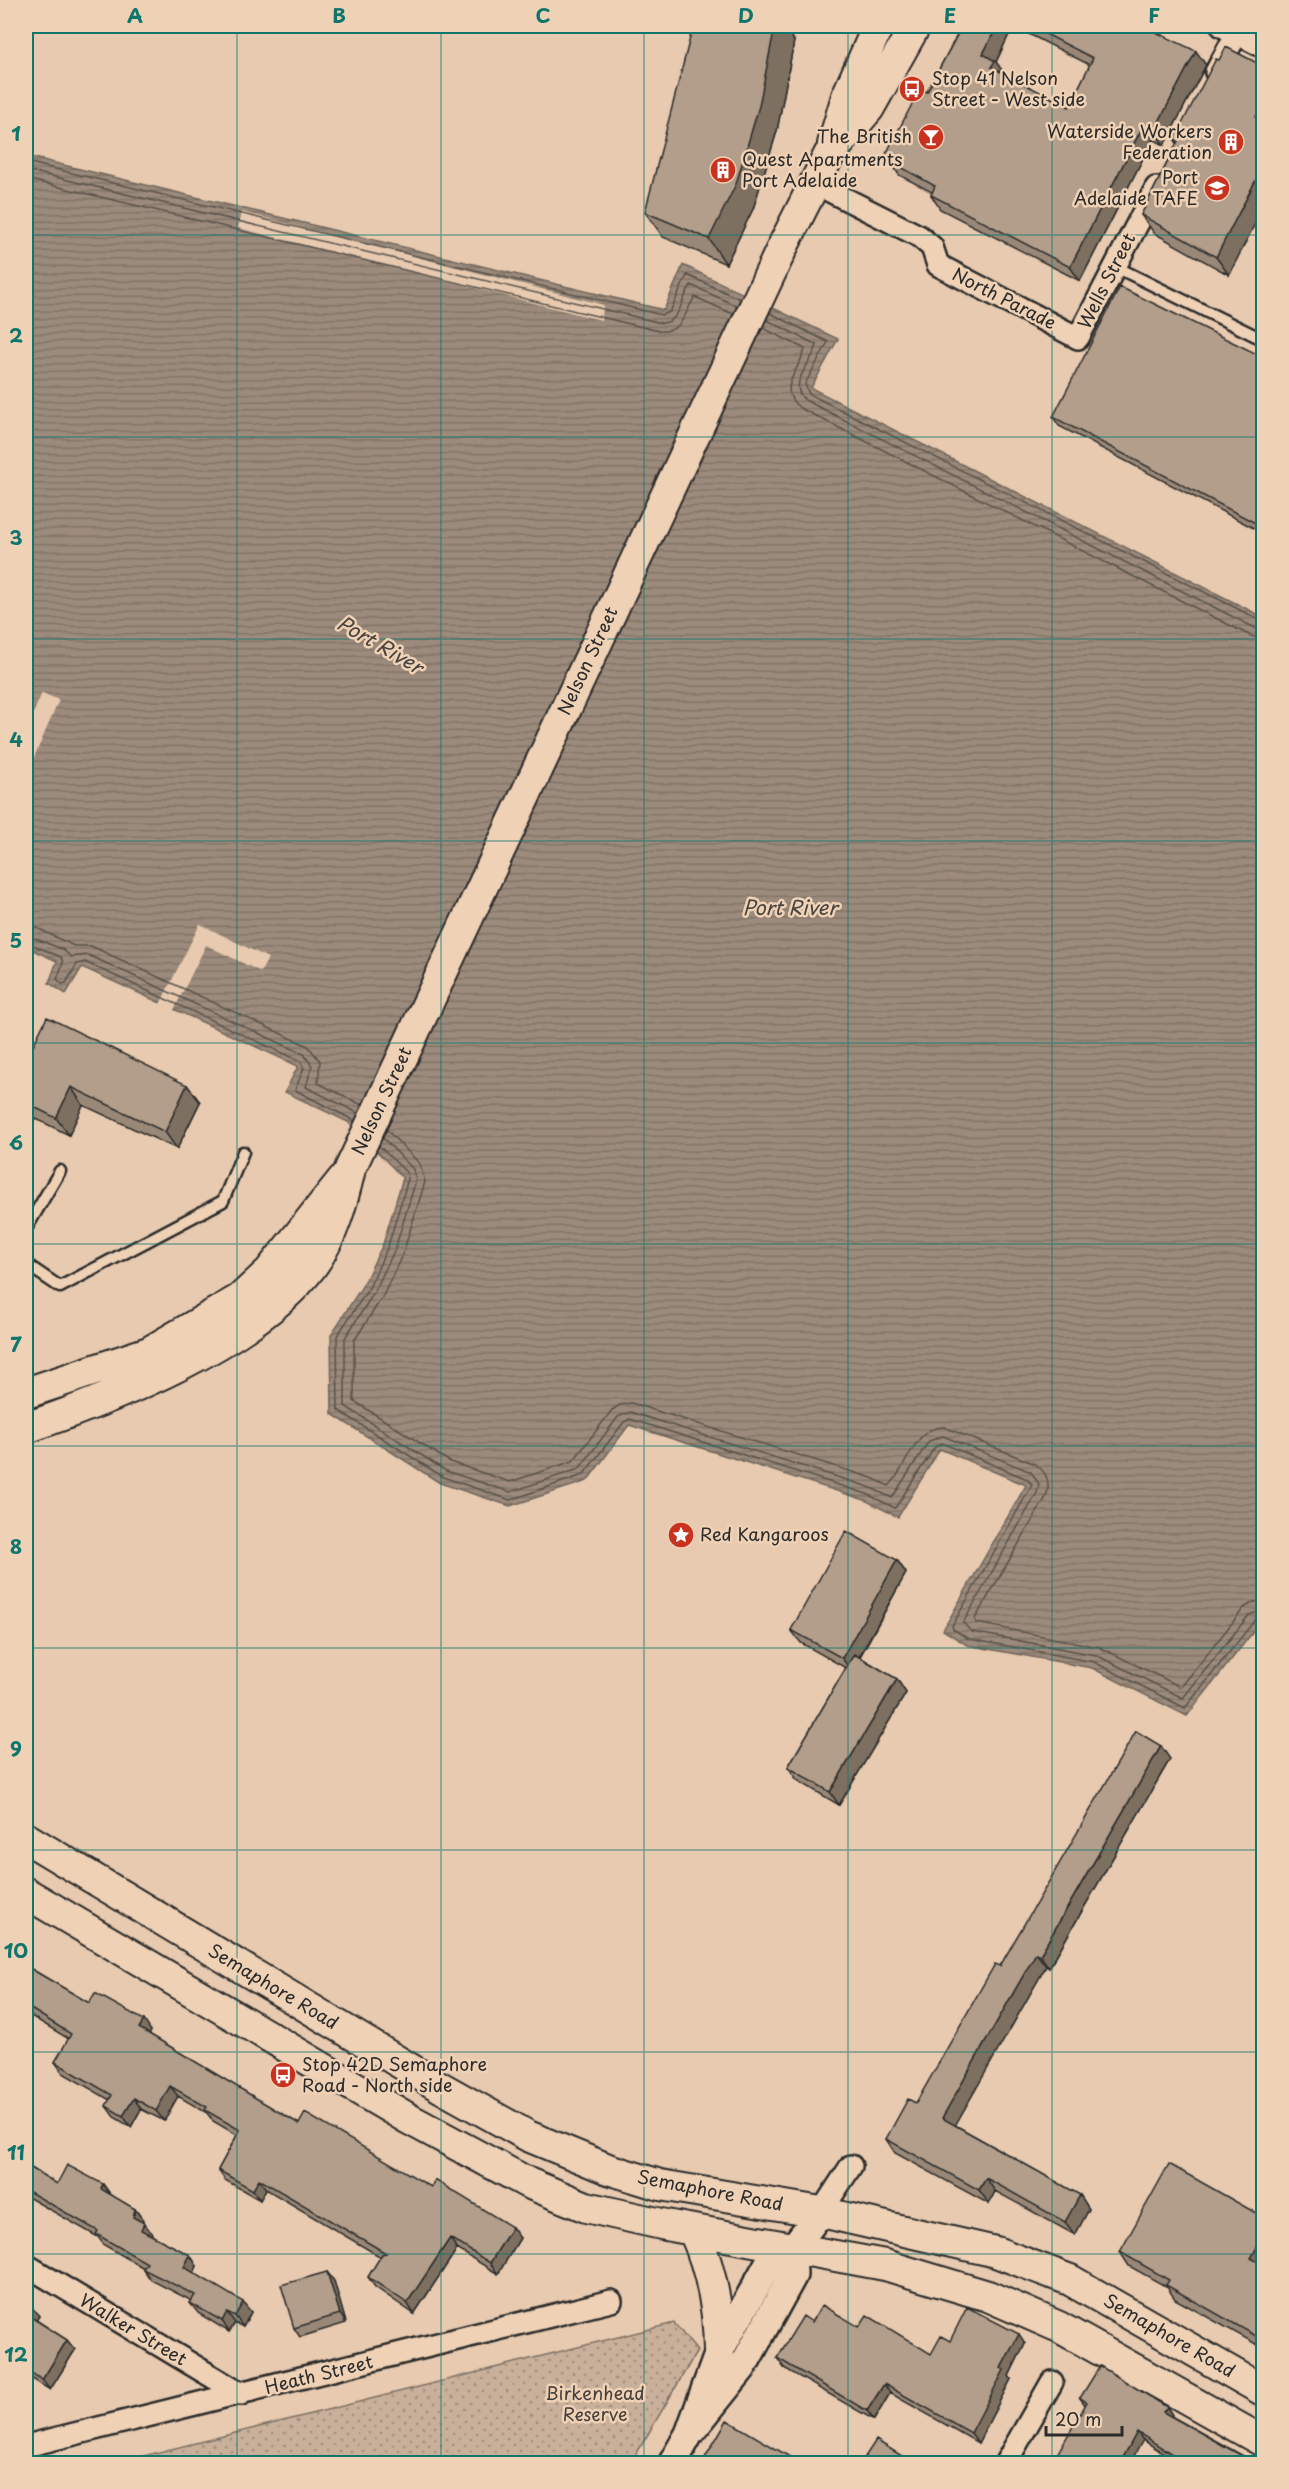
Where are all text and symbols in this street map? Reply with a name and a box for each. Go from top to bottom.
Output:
text: A [127,0,143,30]
text: B [332,0,346,30]
text: C [535,0,551,30]
text: D [738,0,754,30]
text: E [944,0,956,30]
text: F [1148,0,1160,30]
place label: Stop 41 Nelson Street - West side [932,64,1085,112]
bus stop icon: Stop 41 Nelson Street - West side [897,74,927,104]
place label: Waterside Workers Federation [1047,117,1212,165]
text: 1 [11,118,21,148]
place label: The British [817,122,912,149]
bar icon: The British [916,122,946,152]
building icon: Waterside Workers Federation [1216,127,1246,157]
place label: Quest Apartments Port Adelaide [742,145,903,193]
building icon: Quest Apartments Port Adelaide [708,155,738,185]
place label: Port Adelaide TAFE [1074,163,1198,211]
school or university icon: Port Adelaide TAFE [1202,173,1232,203]
street label: Wells Street [1070,228,1141,333]
street label: North Parade [948,260,1061,335]
text: 2 [9,320,23,350]
text: 3 [9,522,23,552]
street label: Nelson Street [550,602,624,719]
water label: Port River [332,607,431,682]
text: 4 [9,724,23,754]
water label: Port River [743,892,840,922]
text: 5 [10,925,22,955]
street label: Nelson Street [344,1042,418,1159]
text: 6 [9,1127,23,1157]
text: 7 [10,1329,22,1359]
place icon: Red Kangaroos [666,1520,696,1550]
place label: Red Kangaroos [700,1520,829,1547]
text: 8 [10,1531,22,1561]
text: 9 [10,1733,22,1763]
text: 10 [4,1935,28,1965]
street label: Semaphore Road [203,1936,344,2035]
place label: Stop 42D Semaphore Road - North side [302,2050,487,2098]
bus stop icon: Stop 42D Semaphore Road - North side [268,2060,298,2090]
text: 11 [7,2137,25,2167]
street label: Semaphore Road [635,2162,785,2217]
street label: Walker Street [75,2286,193,2371]
street label: Semaphore Road [1099,2286,1241,2383]
text: 12 [4,2339,28,2369]
street label: Heath Street [262,2347,376,2400]
park label: Birkenhead Reserve [545,2379,645,2427]
scale bar [1046,2399,1122,2437]
text: 20 m [1055,2405,1101,2432]

